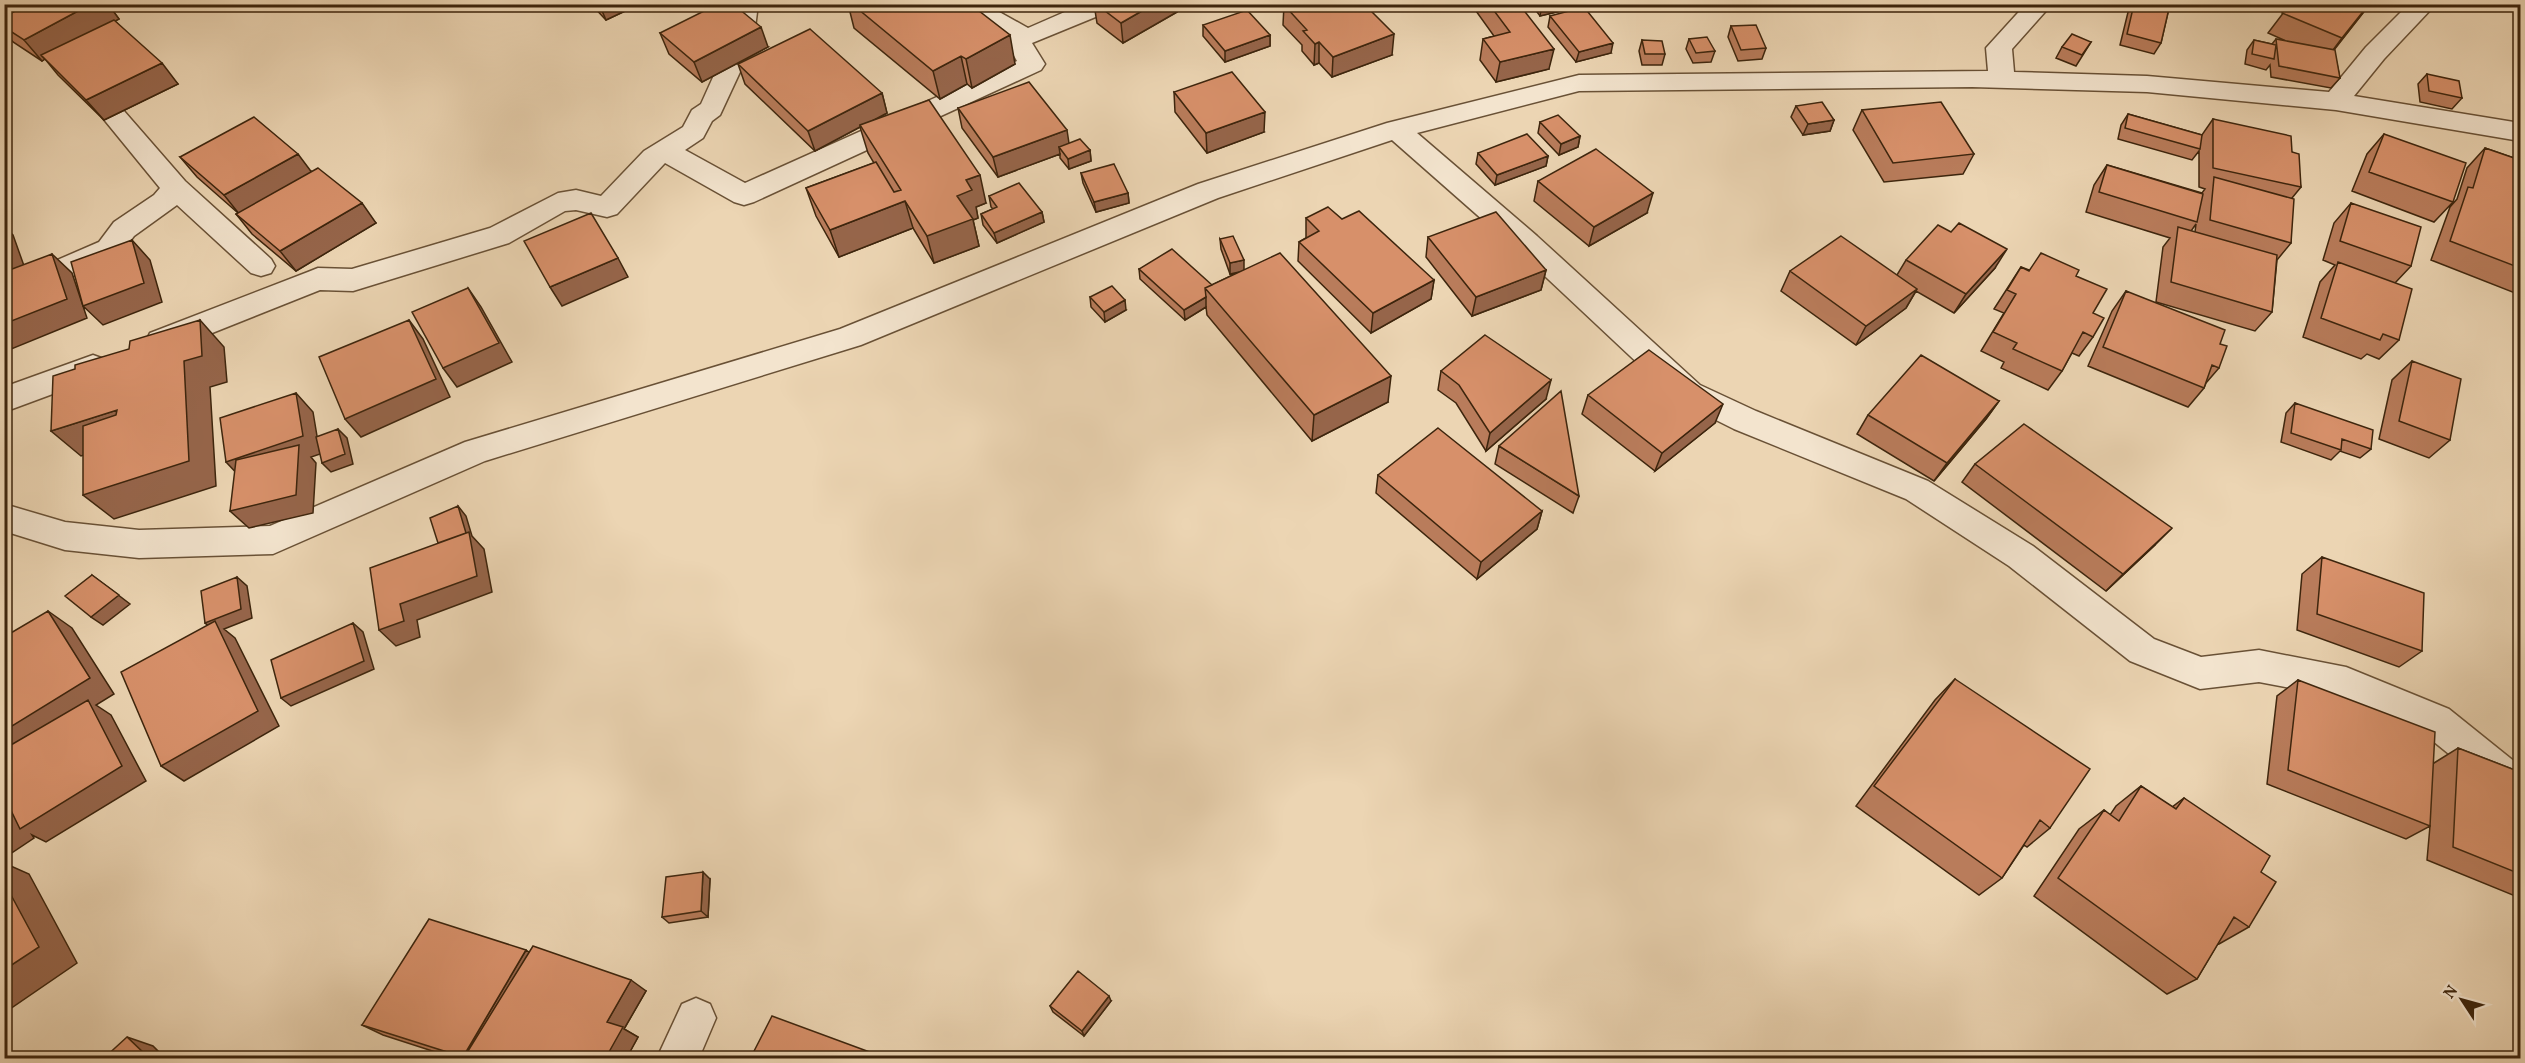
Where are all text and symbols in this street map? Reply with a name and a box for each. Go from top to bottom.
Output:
north arrow [2432,970,2492,1030]
text: N [2439,981,2464,1004]

